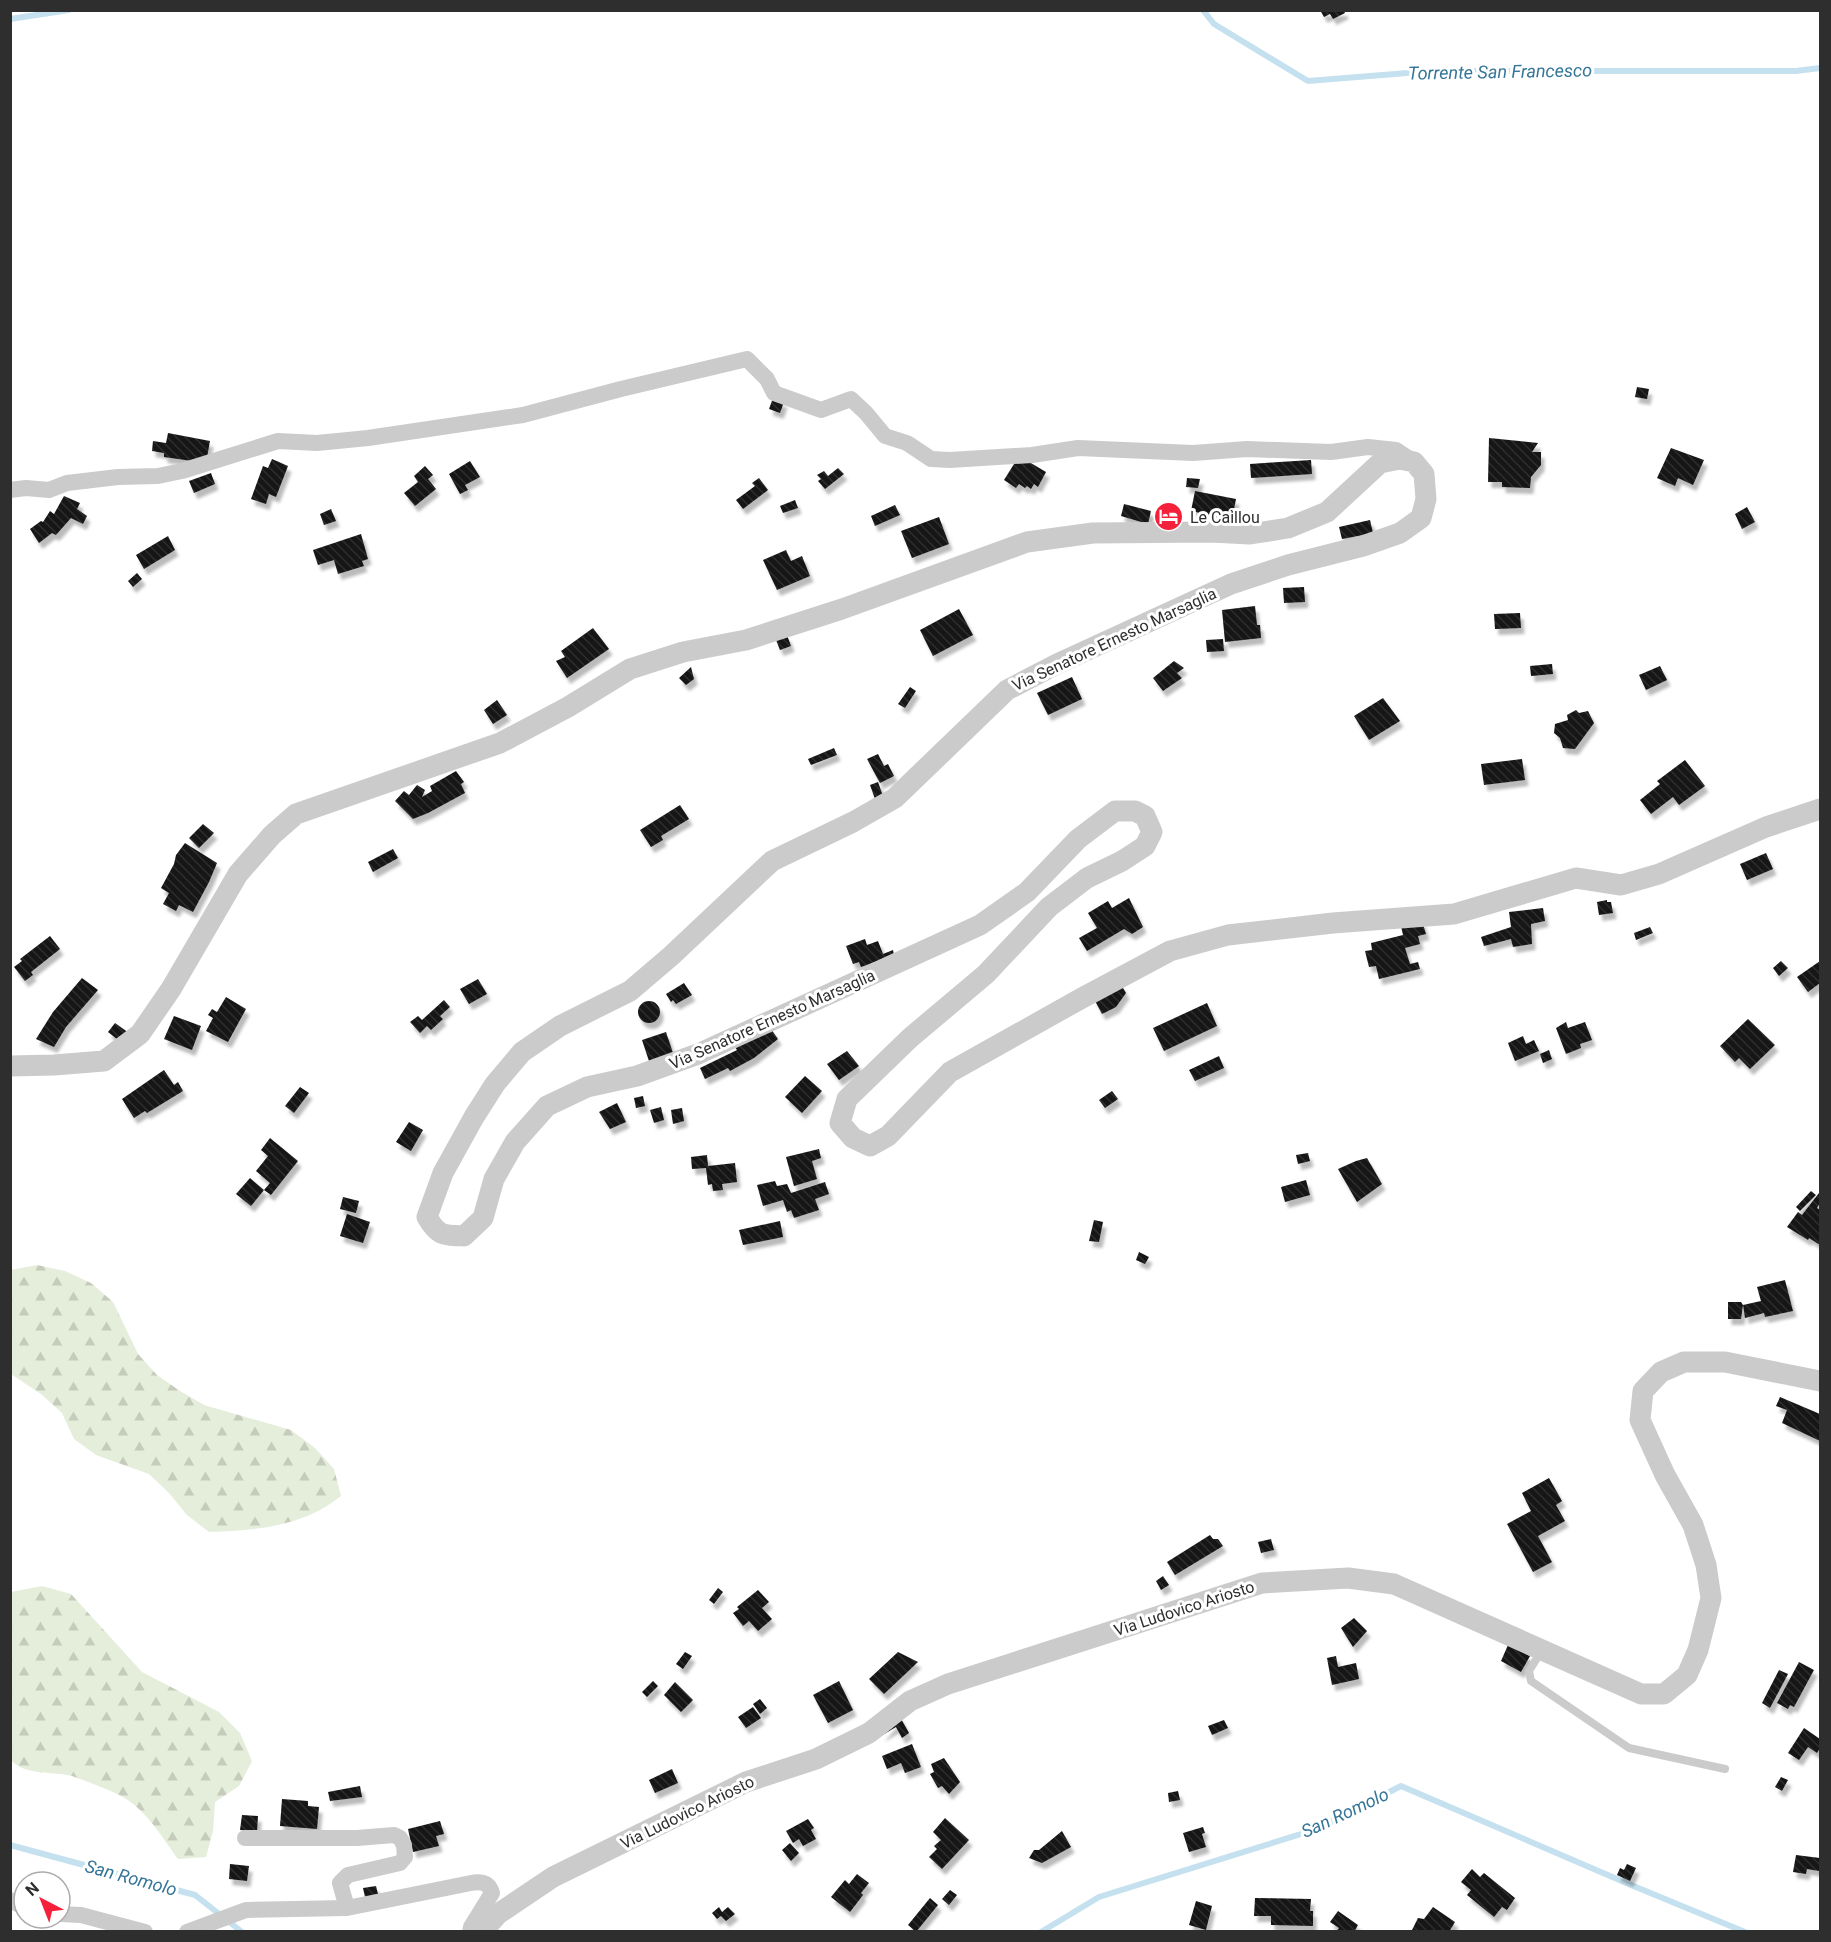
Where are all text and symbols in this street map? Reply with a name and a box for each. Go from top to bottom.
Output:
water label: Torrente San Francesco [1408,59,1592,84]
hotel icon: Le Caillou [1153,501,1185,533]
place label: Le Caillou [1190,508,1260,527]
street label: Via Senatore Ernesto Marsaglia [1009,584,1219,695]
street label: Via Senatore Ernesto Marsaglia [666,965,878,1073]
street label: Via Ludovico Ariosto [1112,1577,1257,1640]
street label: Via Ludovico Ariosto [617,1772,757,1853]
water label: San Romolo [1298,1783,1392,1842]
water label: San Romolo [83,1855,179,1900]
north arrow [12,1870,72,1930]
text: N [22,1878,43,1900]

